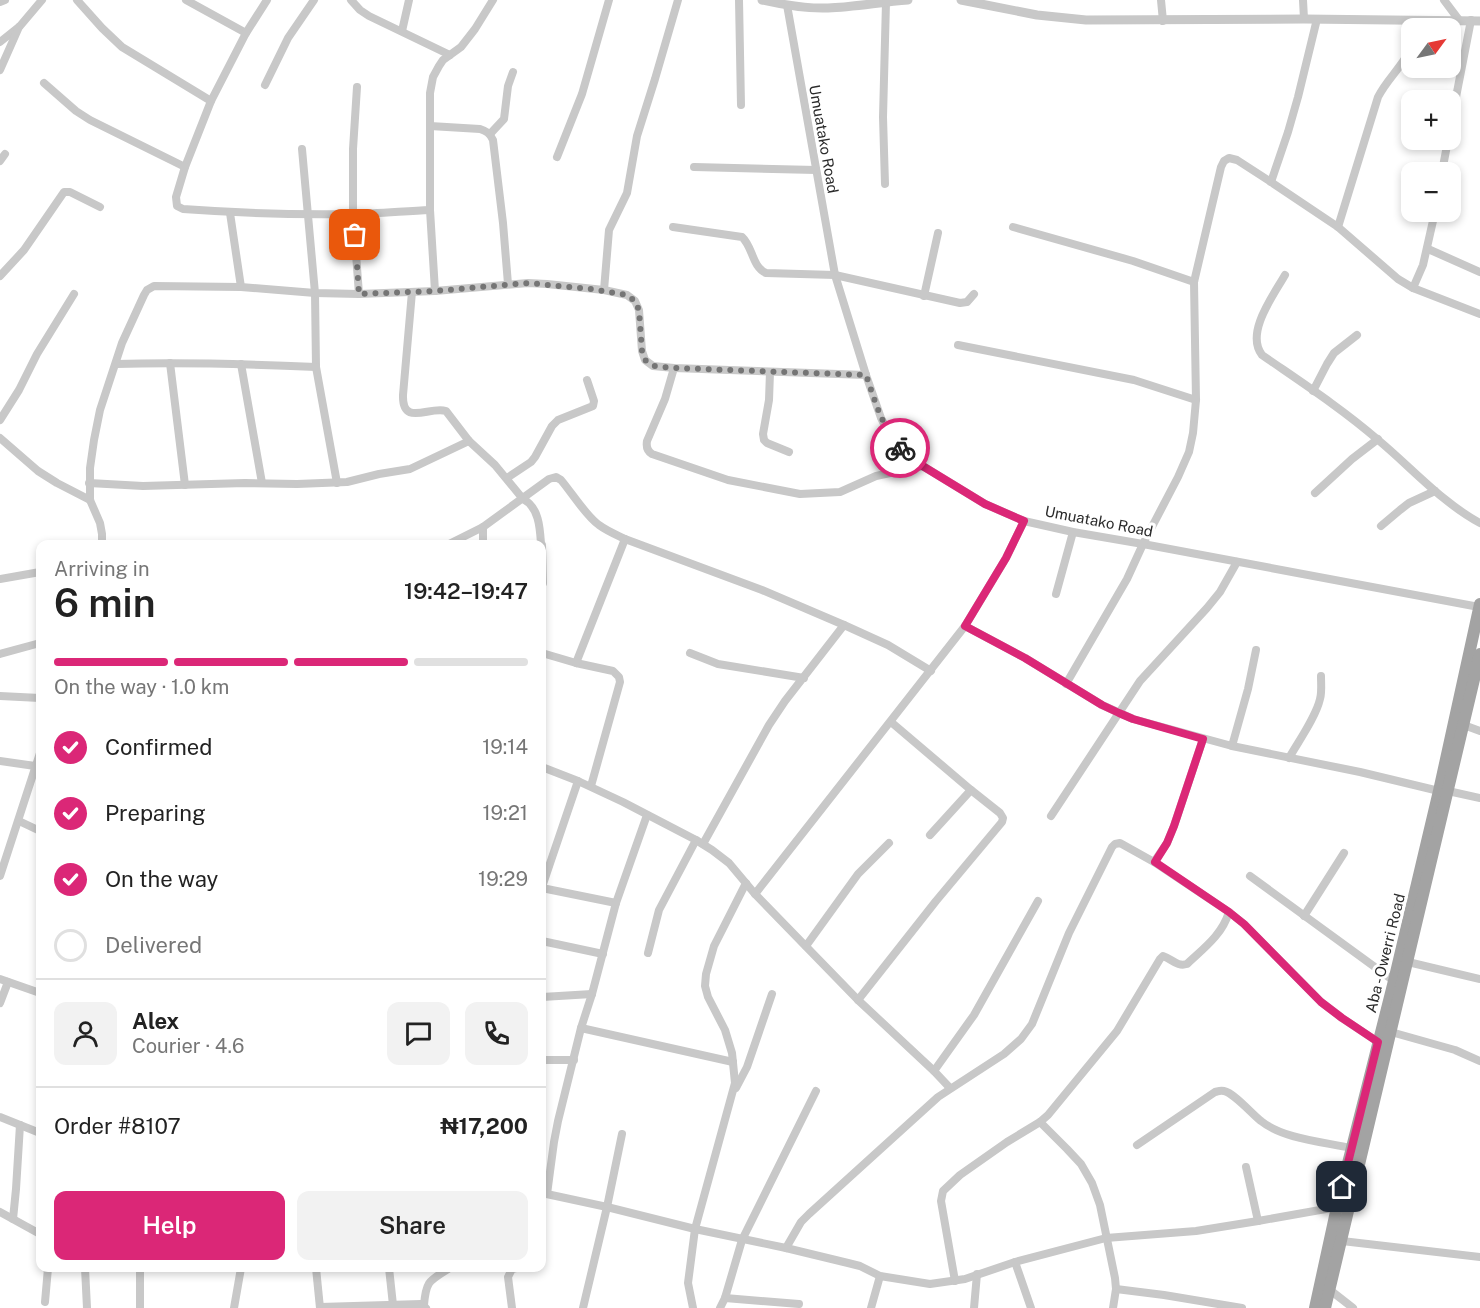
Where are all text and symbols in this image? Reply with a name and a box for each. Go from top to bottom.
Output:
north arrow [1401,18,1461,78]
map controls [1401,18,1461,222]
street label: Umuatako Road [806,83,842,195]
button: + [1401,90,1461,150]
button: − [1401,162,1461,222]
pin [329,209,380,260]
icon: bag [338,218,371,251]
courier [870,418,930,478]
icon: bike [884,432,917,465]
street label: Umuatako Road [1043,502,1155,540]
text: Arriving in [54,557,149,581]
text: 19:42–19:47 [404,578,528,604]
text: 6 min [54,580,156,626]
text: On the way · 1.0 km [54,675,229,699]
icon: check [54,731,87,764]
text: Confirmed [105,734,212,760]
text: 19:14 [482,735,528,759]
icon: check [54,797,87,830]
text: Preparing [105,800,206,826]
text: 19:21 [482,801,528,825]
icon: check [54,863,87,896]
text: On the way [105,866,218,892]
text: 19:29 [478,867,528,891]
street label: Aba - Owerri Road [1362,892,1408,1014]
text: Delivered [105,932,202,958]
button: person [54,1002,117,1065]
button: chat [387,1002,450,1065]
button: phone [465,1002,528,1065]
text: Alex [132,1008,179,1034]
text: Courier · 4.6 [132,1034,244,1058]
text: Order #8107 [54,1113,181,1139]
text: ₦17,200 [440,1113,528,1139]
pin [1316,1161,1367,1212]
icon: home [1325,1170,1358,1203]
button: Help [54,1191,285,1260]
button: Share [297,1191,528,1260]

